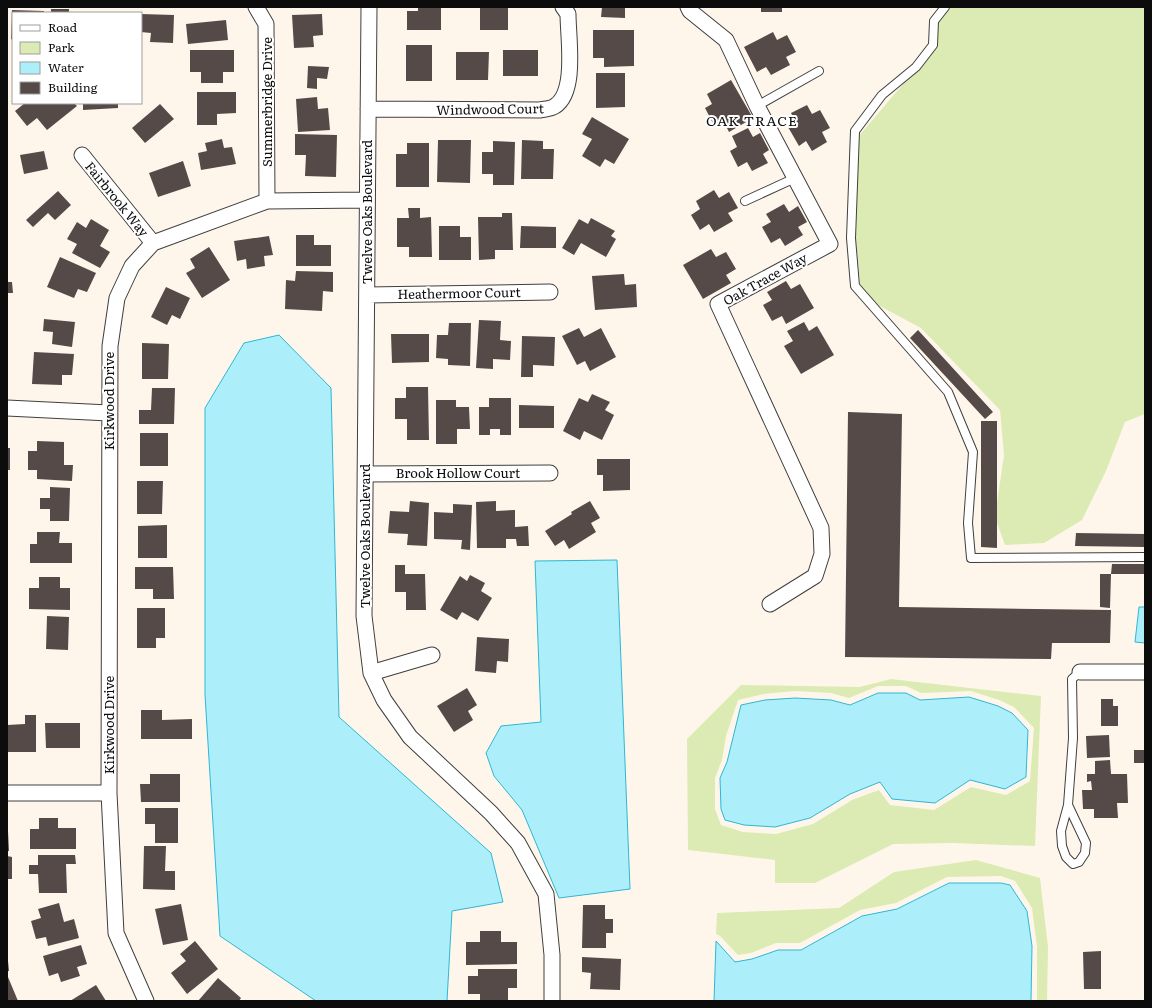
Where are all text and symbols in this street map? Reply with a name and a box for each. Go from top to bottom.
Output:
legend [12,12,142,104]
text: Road [48,18,78,36]
street label: Summerbridge Drive [257,37,276,167]
text: Park [48,38,75,56]
text: Water [48,58,84,76]
text: Building [48,78,98,96]
street label: Windwood Court [436,98,545,119]
district label: OAK TRACE [706,110,798,130]
street label: Twelve Oaks Boulevard [357,140,376,284]
street label: Fairbrook Way [81,157,154,241]
street label: Oak Trace Way [719,247,811,309]
street label: Heathermoor Court [397,282,522,303]
street label: Kirkwood Drive [99,351,118,450]
street label: Brook Hollow Court [396,463,521,482]
street label: Twelve Oaks Boulevard [355,464,374,608]
street label: Kirkwood Drive [99,675,118,774]

